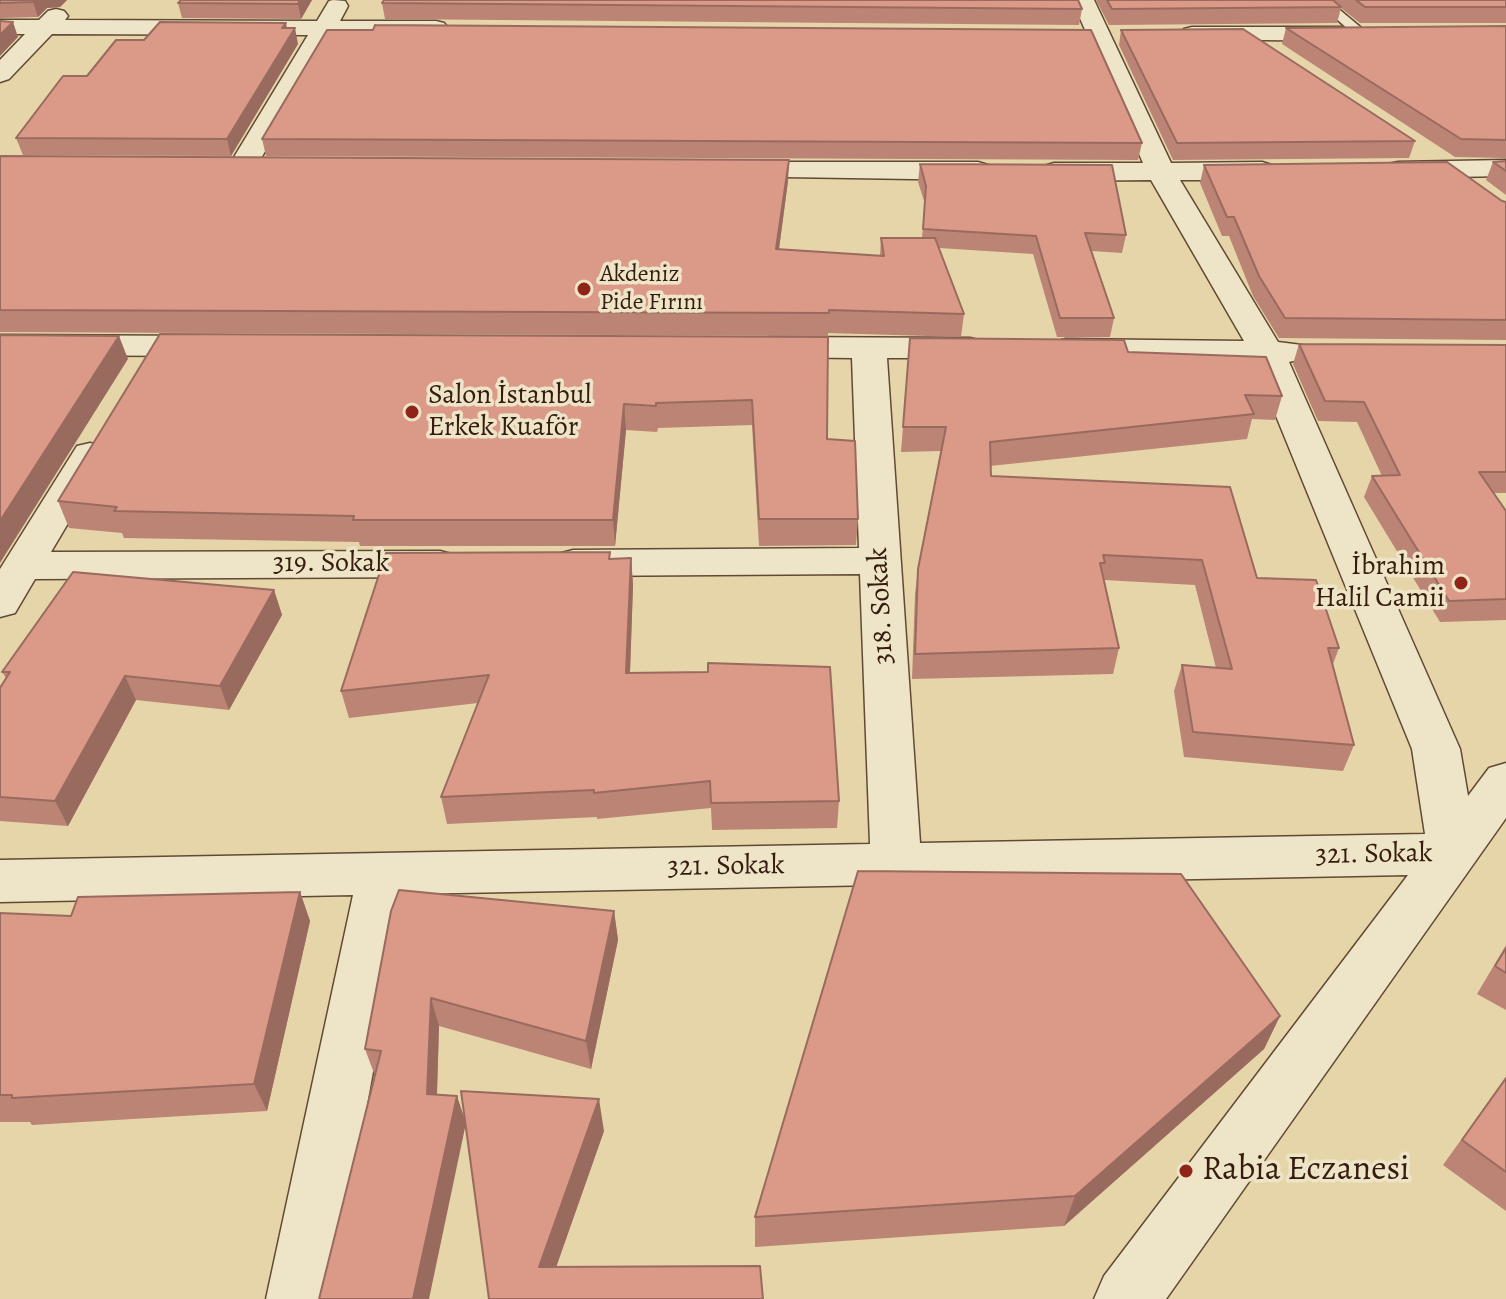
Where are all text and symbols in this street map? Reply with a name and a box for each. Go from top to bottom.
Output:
place label: Akdeniz Pide Fırını [600,261,703,317]
marker: Akdeniz Pide Fırını [575,280,593,298]
place label: Salon İstanbul Erkek Kuaför [428,379,592,445]
marker: Salon İstanbul Erkek Kuaför [403,403,421,421]
street label: 318. Sokak [862,546,902,666]
street label: 319. Sokak [273,547,389,581]
place label: İbrahim Halil Camii [1315,550,1445,616]
marker: İbrahim Halil Camii [1452,574,1470,592]
street label: 321. Sokak [1315,837,1433,873]
street label: 321. Sokak [667,849,785,885]
place label: Rabia Eczanesi [1202,1151,1410,1191]
marker: Rabia Eczanesi [1177,1162,1195,1180]

